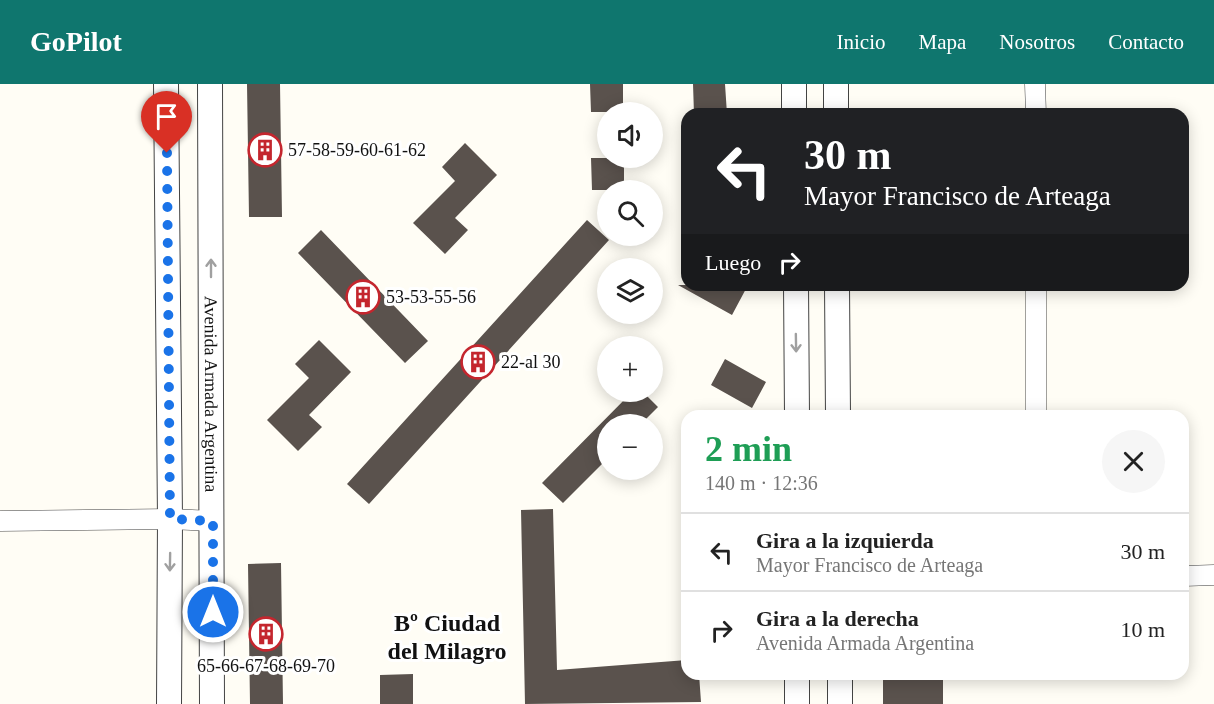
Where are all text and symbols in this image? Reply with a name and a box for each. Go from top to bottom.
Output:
text: GoPilot [30,26,122,57]
text: Inicio [837,30,886,54]
text: Mapa [919,30,966,54]
text: Nosotros [999,30,1075,54]
text: Contacto [1108,30,1184,54]
pin [141,91,192,153]
icon: arrive [150,100,183,133]
map controls [597,102,663,480]
button: sound [597,102,663,168]
building icon: 57-58-59-60-61-62 [247,132,283,168]
icon: left [705,132,783,210]
text: 30 m [804,132,892,178]
place label: 57-58-59-60-61-62 [288,140,426,160]
button: search [597,180,663,246]
text: Mayor Francisco de Arteaga [804,181,1111,211]
icon: right [773,246,806,279]
text: Luego [705,250,761,275]
one-way arrow [206,258,217,278]
button: layers [597,258,663,324]
building icon: 53-53-55-56 [345,279,381,315]
place label: 53-53-55-56 [386,287,476,307]
street label: Avenida Armada Argentina [201,296,221,492]
one-way arrow [790,333,802,353]
button: + [597,336,663,402]
building icon: 22-al 30 [460,344,496,380]
place label: 22-al 30 [501,352,560,372]
button: − [597,414,663,480]
text: 2 min [705,429,792,469]
button: close [1102,430,1165,493]
text: 140 m · 12:36 [705,472,818,494]
text: Gira a la izquierda [756,528,934,553]
icon: left [705,536,738,569]
text: 30 m [1120,539,1165,564]
one-way arrow [164,552,176,572]
text: Mayor Francisco de Arteaga [756,554,983,576]
position arrow [181,580,245,644]
text: Gira a la derecha [756,606,919,631]
district label: Bº Ciudad del Milagro [388,610,506,664]
icon: right [705,614,738,647]
building icon: 65-66-67-68-69-70 [248,616,284,652]
text: 10 m [1120,617,1165,642]
text: Avenida Armada Argentina [756,632,974,654]
place label: 65-66-67-68-69-70 [197,656,335,676]

